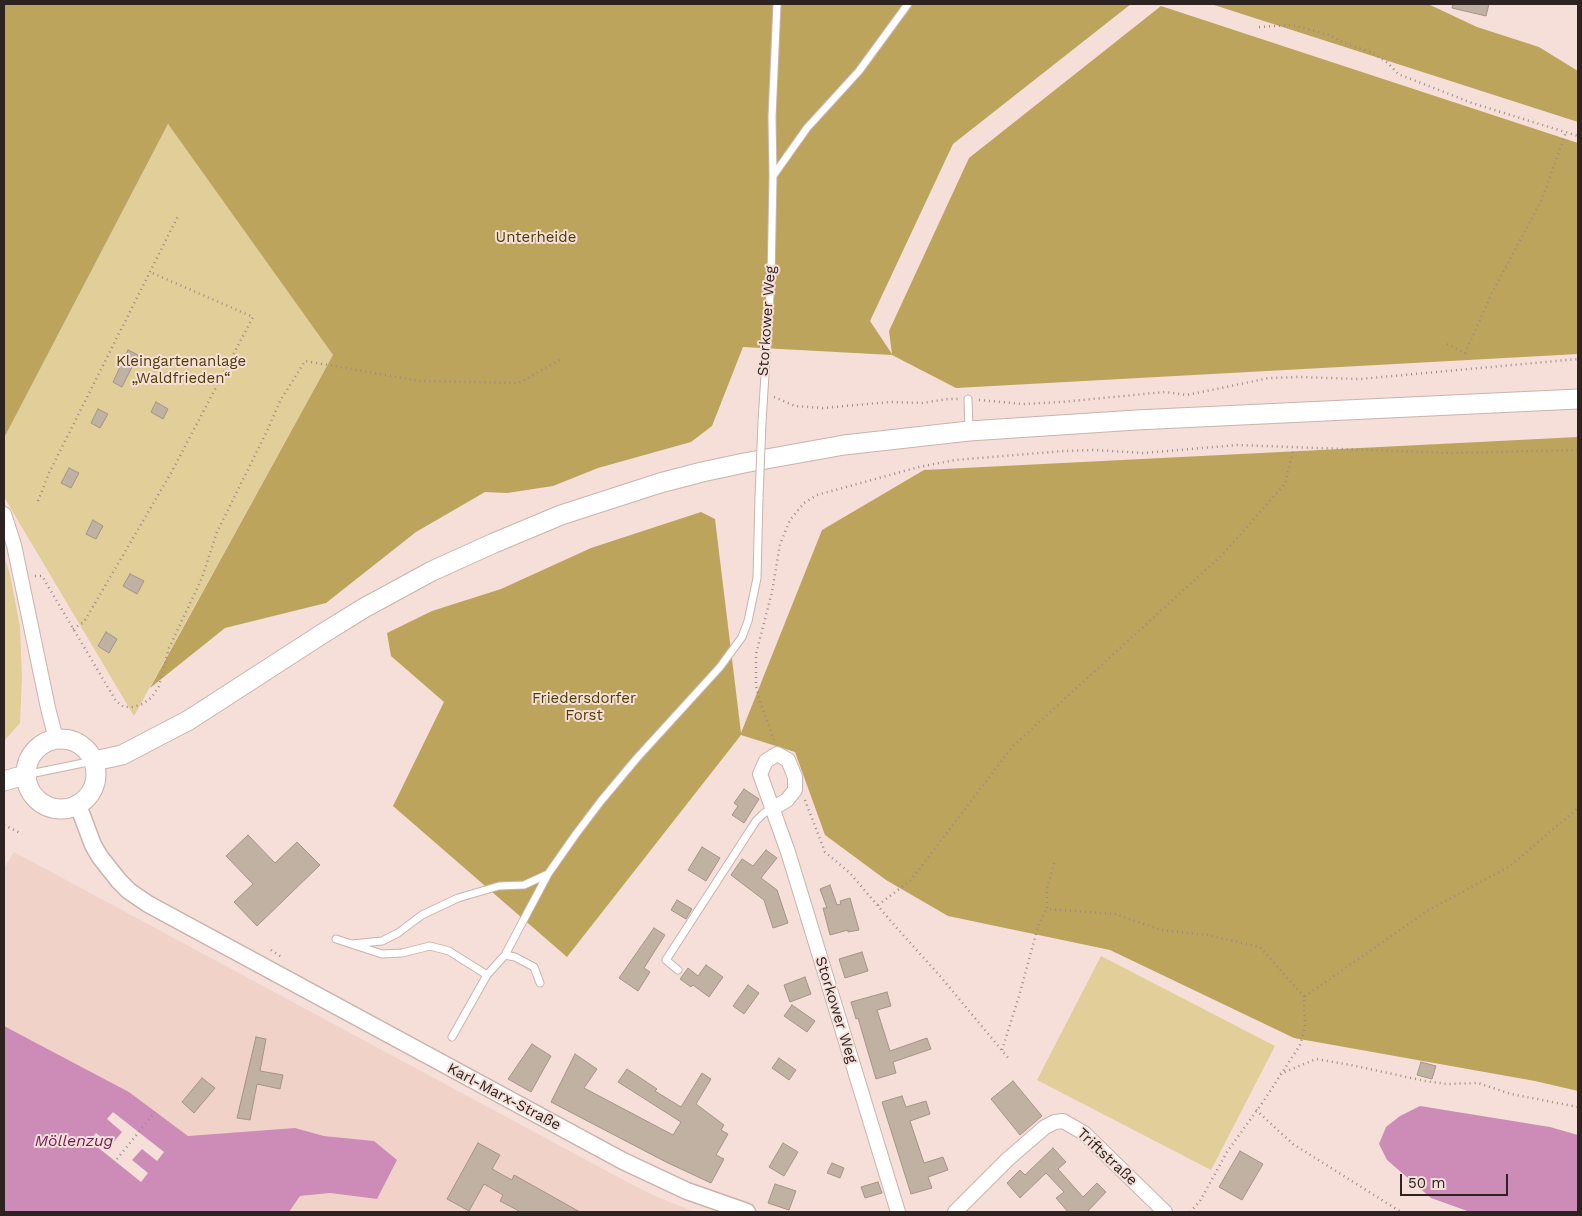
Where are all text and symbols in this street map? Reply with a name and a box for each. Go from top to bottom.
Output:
park label: Unterheide [496,229,576,247]
street label: Storkower Weg [754,265,780,377]
park label: Kleingartenanlage „Waldfrieden“ [116,353,246,388]
park label: Friedersdorfer Forst [532,690,636,725]
street label: Storkower Weg [811,954,861,1066]
street label: Karl-Marx-Straße [444,1059,564,1135]
street label: Triftstraße [1073,1124,1141,1190]
water label: Möllenzug [35,1131,113,1151]
scale bar [1402,1164,1510,1196]
text: 50 m [1408,1174,1445,1192]

